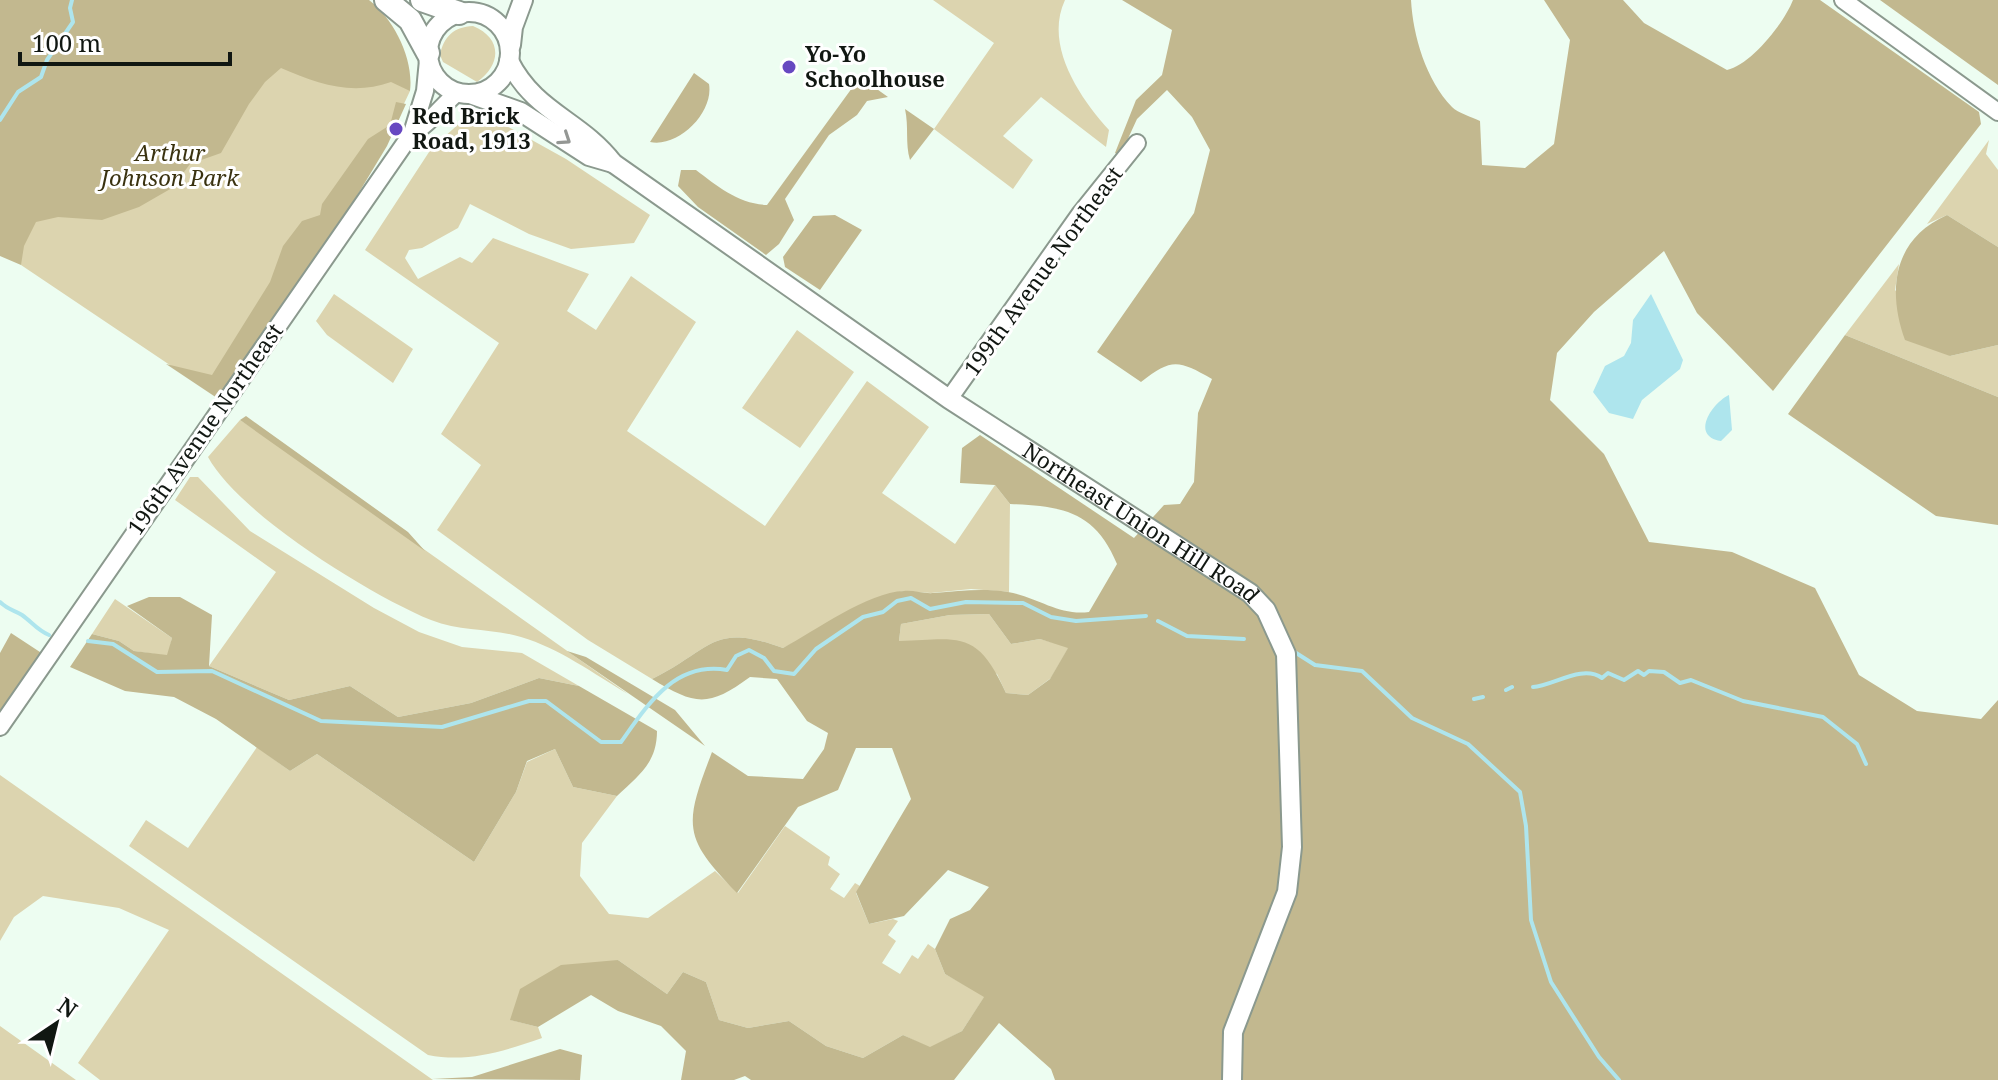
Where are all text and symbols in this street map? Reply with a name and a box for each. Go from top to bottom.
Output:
scale bar [20,16,230,66]
text: 100 m [32,26,101,59]
place label: Yo-Yo Schoolhouse [805,38,945,93]
marker: Yo-Yo Schoolhouse [780,58,798,76]
place label: Red Brick Road, 1913 [412,100,531,155]
marker: Red Brick Road, 1913 [387,120,405,138]
one-way arrow [557,130,571,145]
park label: Arthur Johnson Park [97,137,240,192]
street label: 199th Avenue Northeast [956,159,1129,381]
street label: 196th Avenue Northeast [120,316,289,540]
street label: Northeast Union Hill Road [1018,435,1268,609]
north arrow [16,984,96,1064]
text: N [52,990,84,1024]

